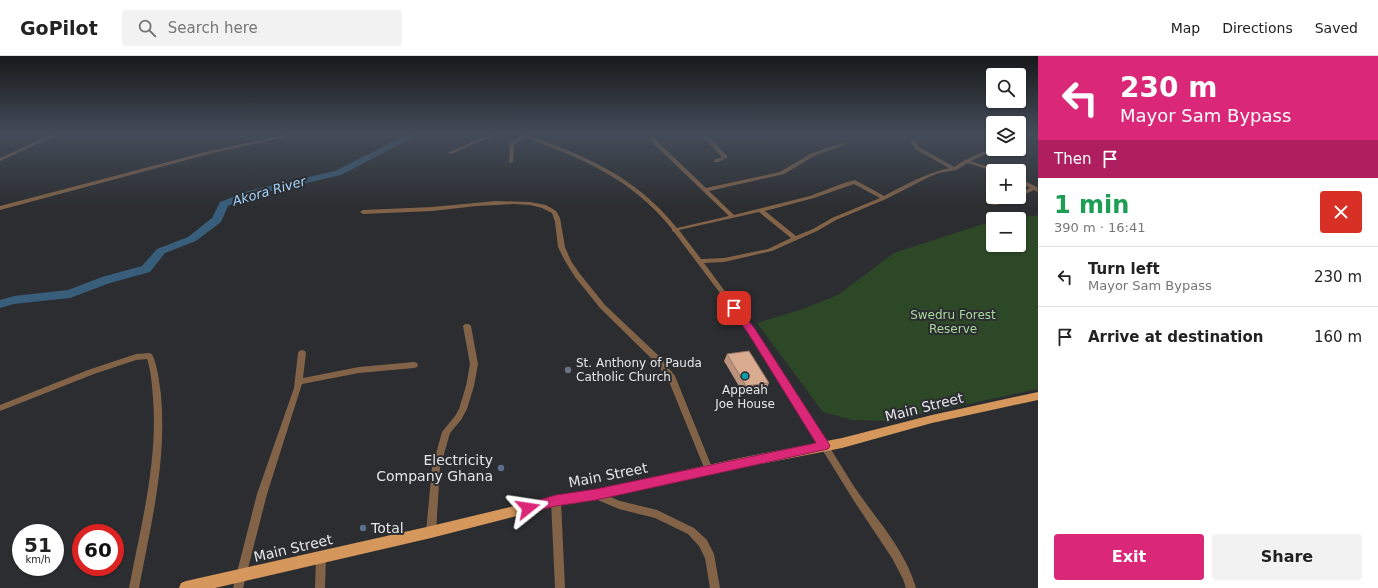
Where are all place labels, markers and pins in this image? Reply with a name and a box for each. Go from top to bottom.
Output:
pin [717,291,751,325]
place label: St. Anthony of Pauda Catholic Church [576,356,702,384]
marker: St. Anthony of Pauda Catholic Church [563,365,573,375]
marker: Appeah Joe House [740,371,750,381]
place label: Appeah Joe House [714,383,775,411]
place label: Electricity Company Ghana [376,452,493,484]
marker: Electricity Company Ghana [496,463,506,473]
place label: Total [370,520,404,536]
marker: Total [358,523,368,533]

